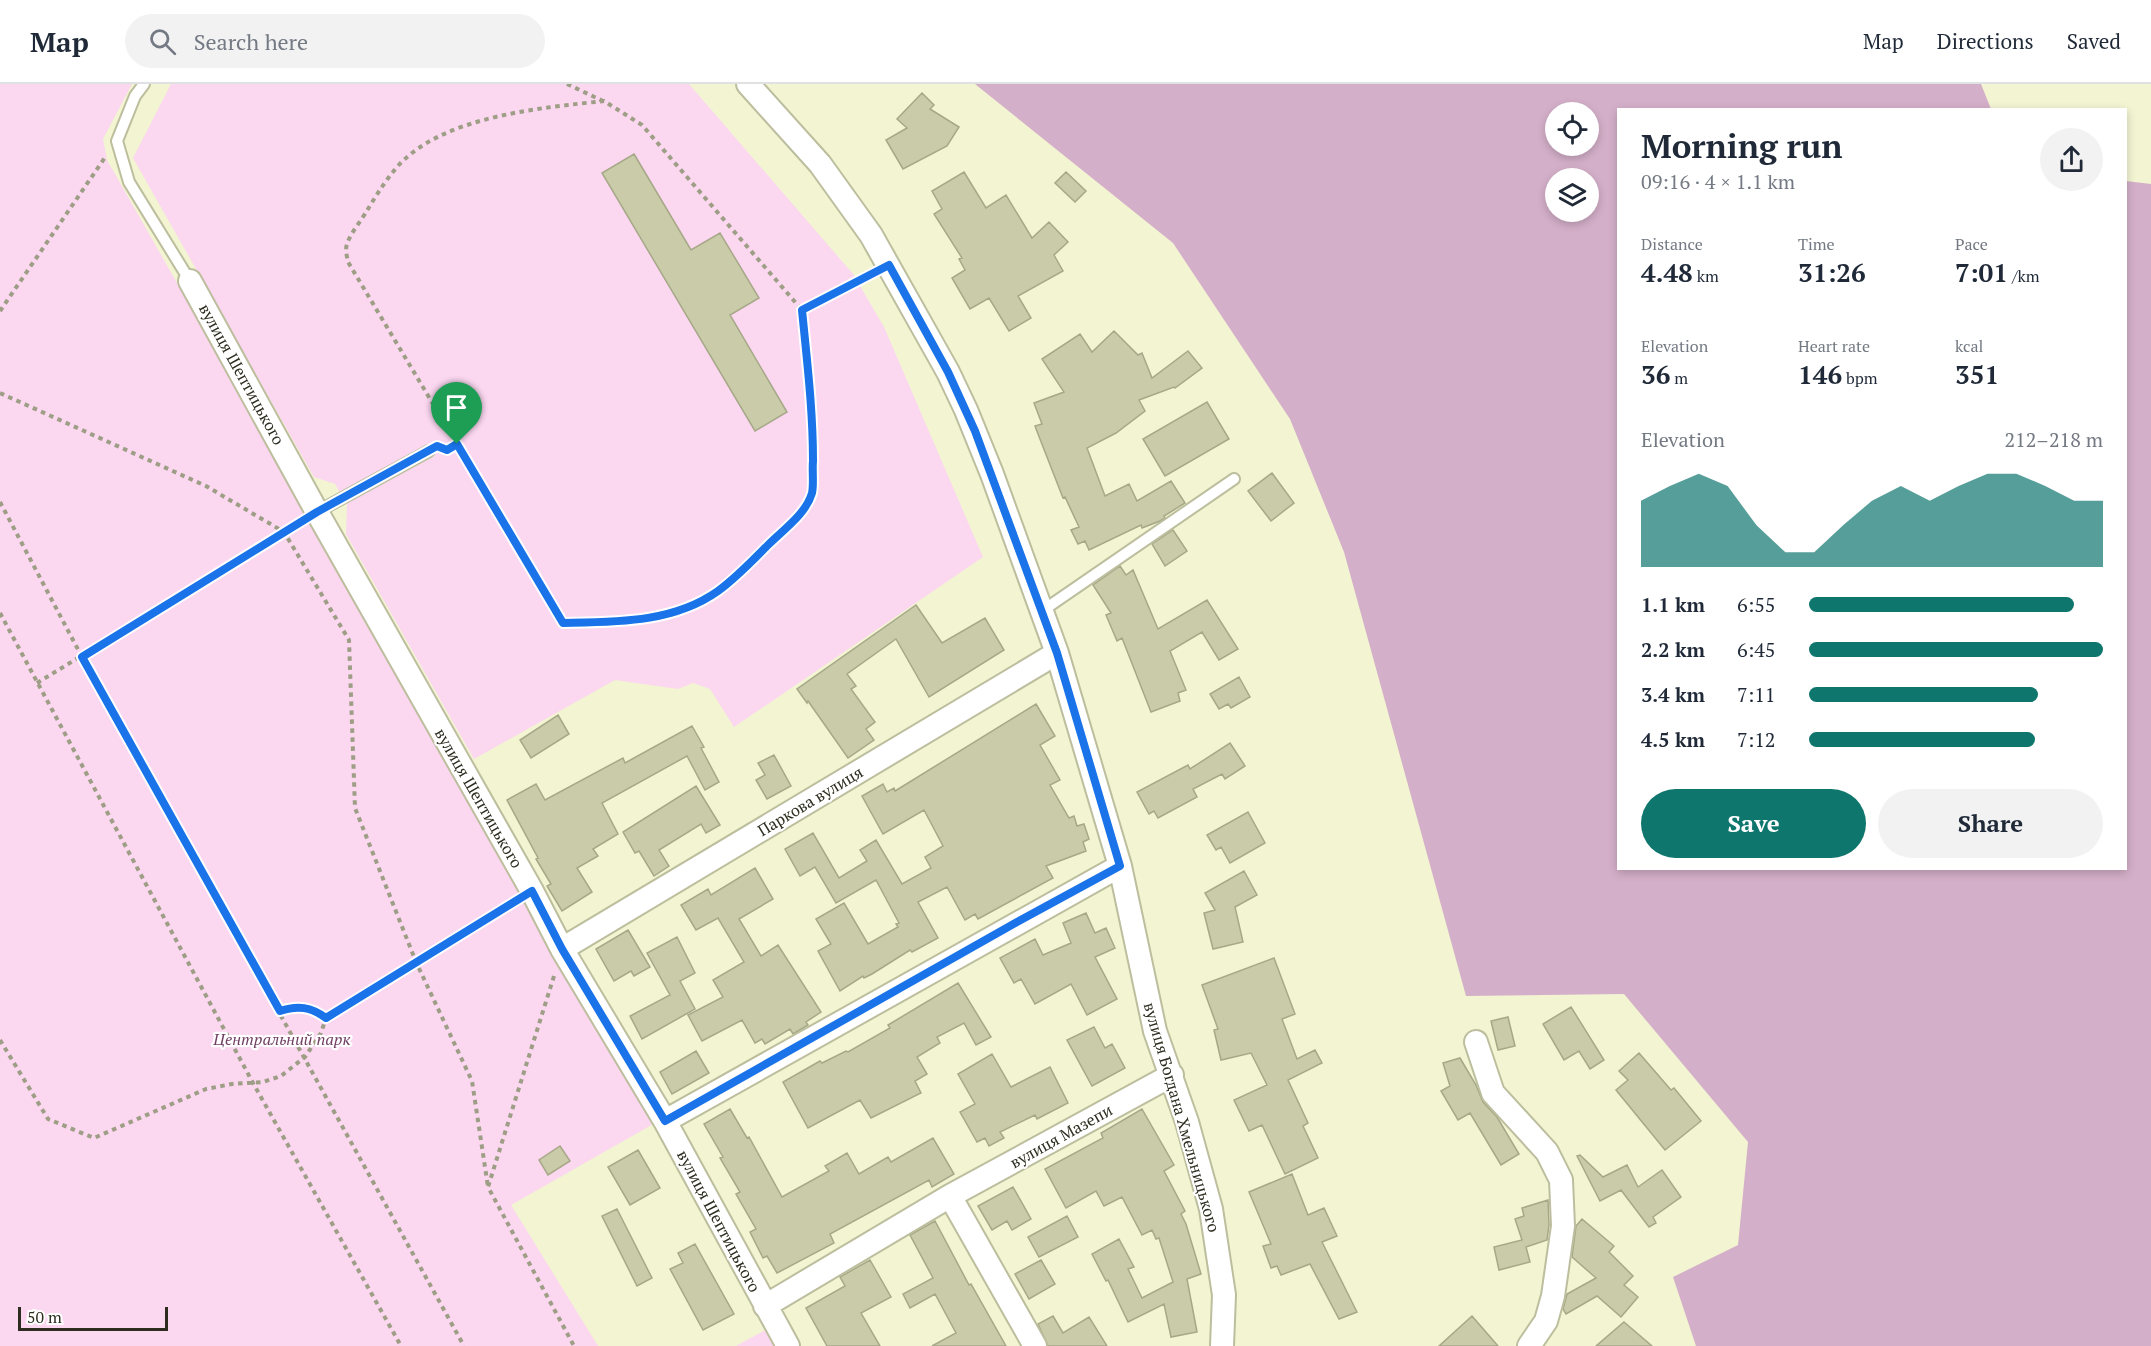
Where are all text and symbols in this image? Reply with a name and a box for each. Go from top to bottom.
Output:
search box [125,14,545,68]
text: Map [30,23,89,60]
icon: search [146,25,179,58]
text: Search here [194,27,308,56]
text: Map [1863,27,1904,55]
text: Directions [1937,27,2034,55]
text: Saved [2067,27,2121,55]
map controls [1545,102,1599,222]
button: locate [1545,102,1599,156]
text: Morning run [1641,124,1843,167]
button: share [2040,128,2103,191]
button: layers [1545,168,1599,222]
text: 09:16 · 4 × 1.1 km [1641,168,1795,195]
text: Distance [1641,233,1703,255]
text: Time [1798,233,1835,255]
text: Pace [1955,233,1988,255]
text: 4.48 [1641,255,1693,289]
text: 31:26 [1798,255,1866,289]
text: 7:01 [1955,255,2008,289]
text: km [1693,265,1719,287]
text: /km [2008,265,2039,287]
street label: вулиця Шептицького [194,299,290,449]
text: Elevation [1641,335,1708,357]
text: Heart rate [1798,335,1870,357]
text: kcal [1955,335,1983,357]
text: 36 [1641,357,1670,391]
text: 146 [1798,357,1842,391]
text: 351 [1955,357,1999,391]
text: m [1670,367,1688,389]
text: bpm [1842,367,1878,389]
pin [431,382,482,444]
icon: arrive [440,391,473,424]
text: Elevation [1641,426,1725,453]
text: 212–218 m [2004,426,2103,453]
text: 1.1 km [1641,591,1705,618]
text: 6:55 [1737,591,1776,618]
text: 2.2 km [1641,636,1705,663]
text: 6:45 [1737,636,1776,663]
text: 3.4 km [1641,681,1705,708]
text: 7:11 [1737,681,1776,708]
street label: вулиця Шептицького [430,724,528,872]
text: 4.5 km [1641,726,1705,753]
text: 7:12 [1737,726,1776,753]
street label: Паркова вулиця [753,761,867,841]
button: Save [1641,789,1866,858]
button: Share [1878,789,2103,858]
street label: вулиця Богдана Хмельницького [1139,999,1225,1235]
park label: Центральний парк [212,1028,351,1050]
street label: вулиця Мазепи [1006,1099,1116,1173]
street label: вулиця Шептицького [672,1146,766,1296]
scale bar [18,1304,168,1332]
text: 50 m [27,1306,62,1328]

